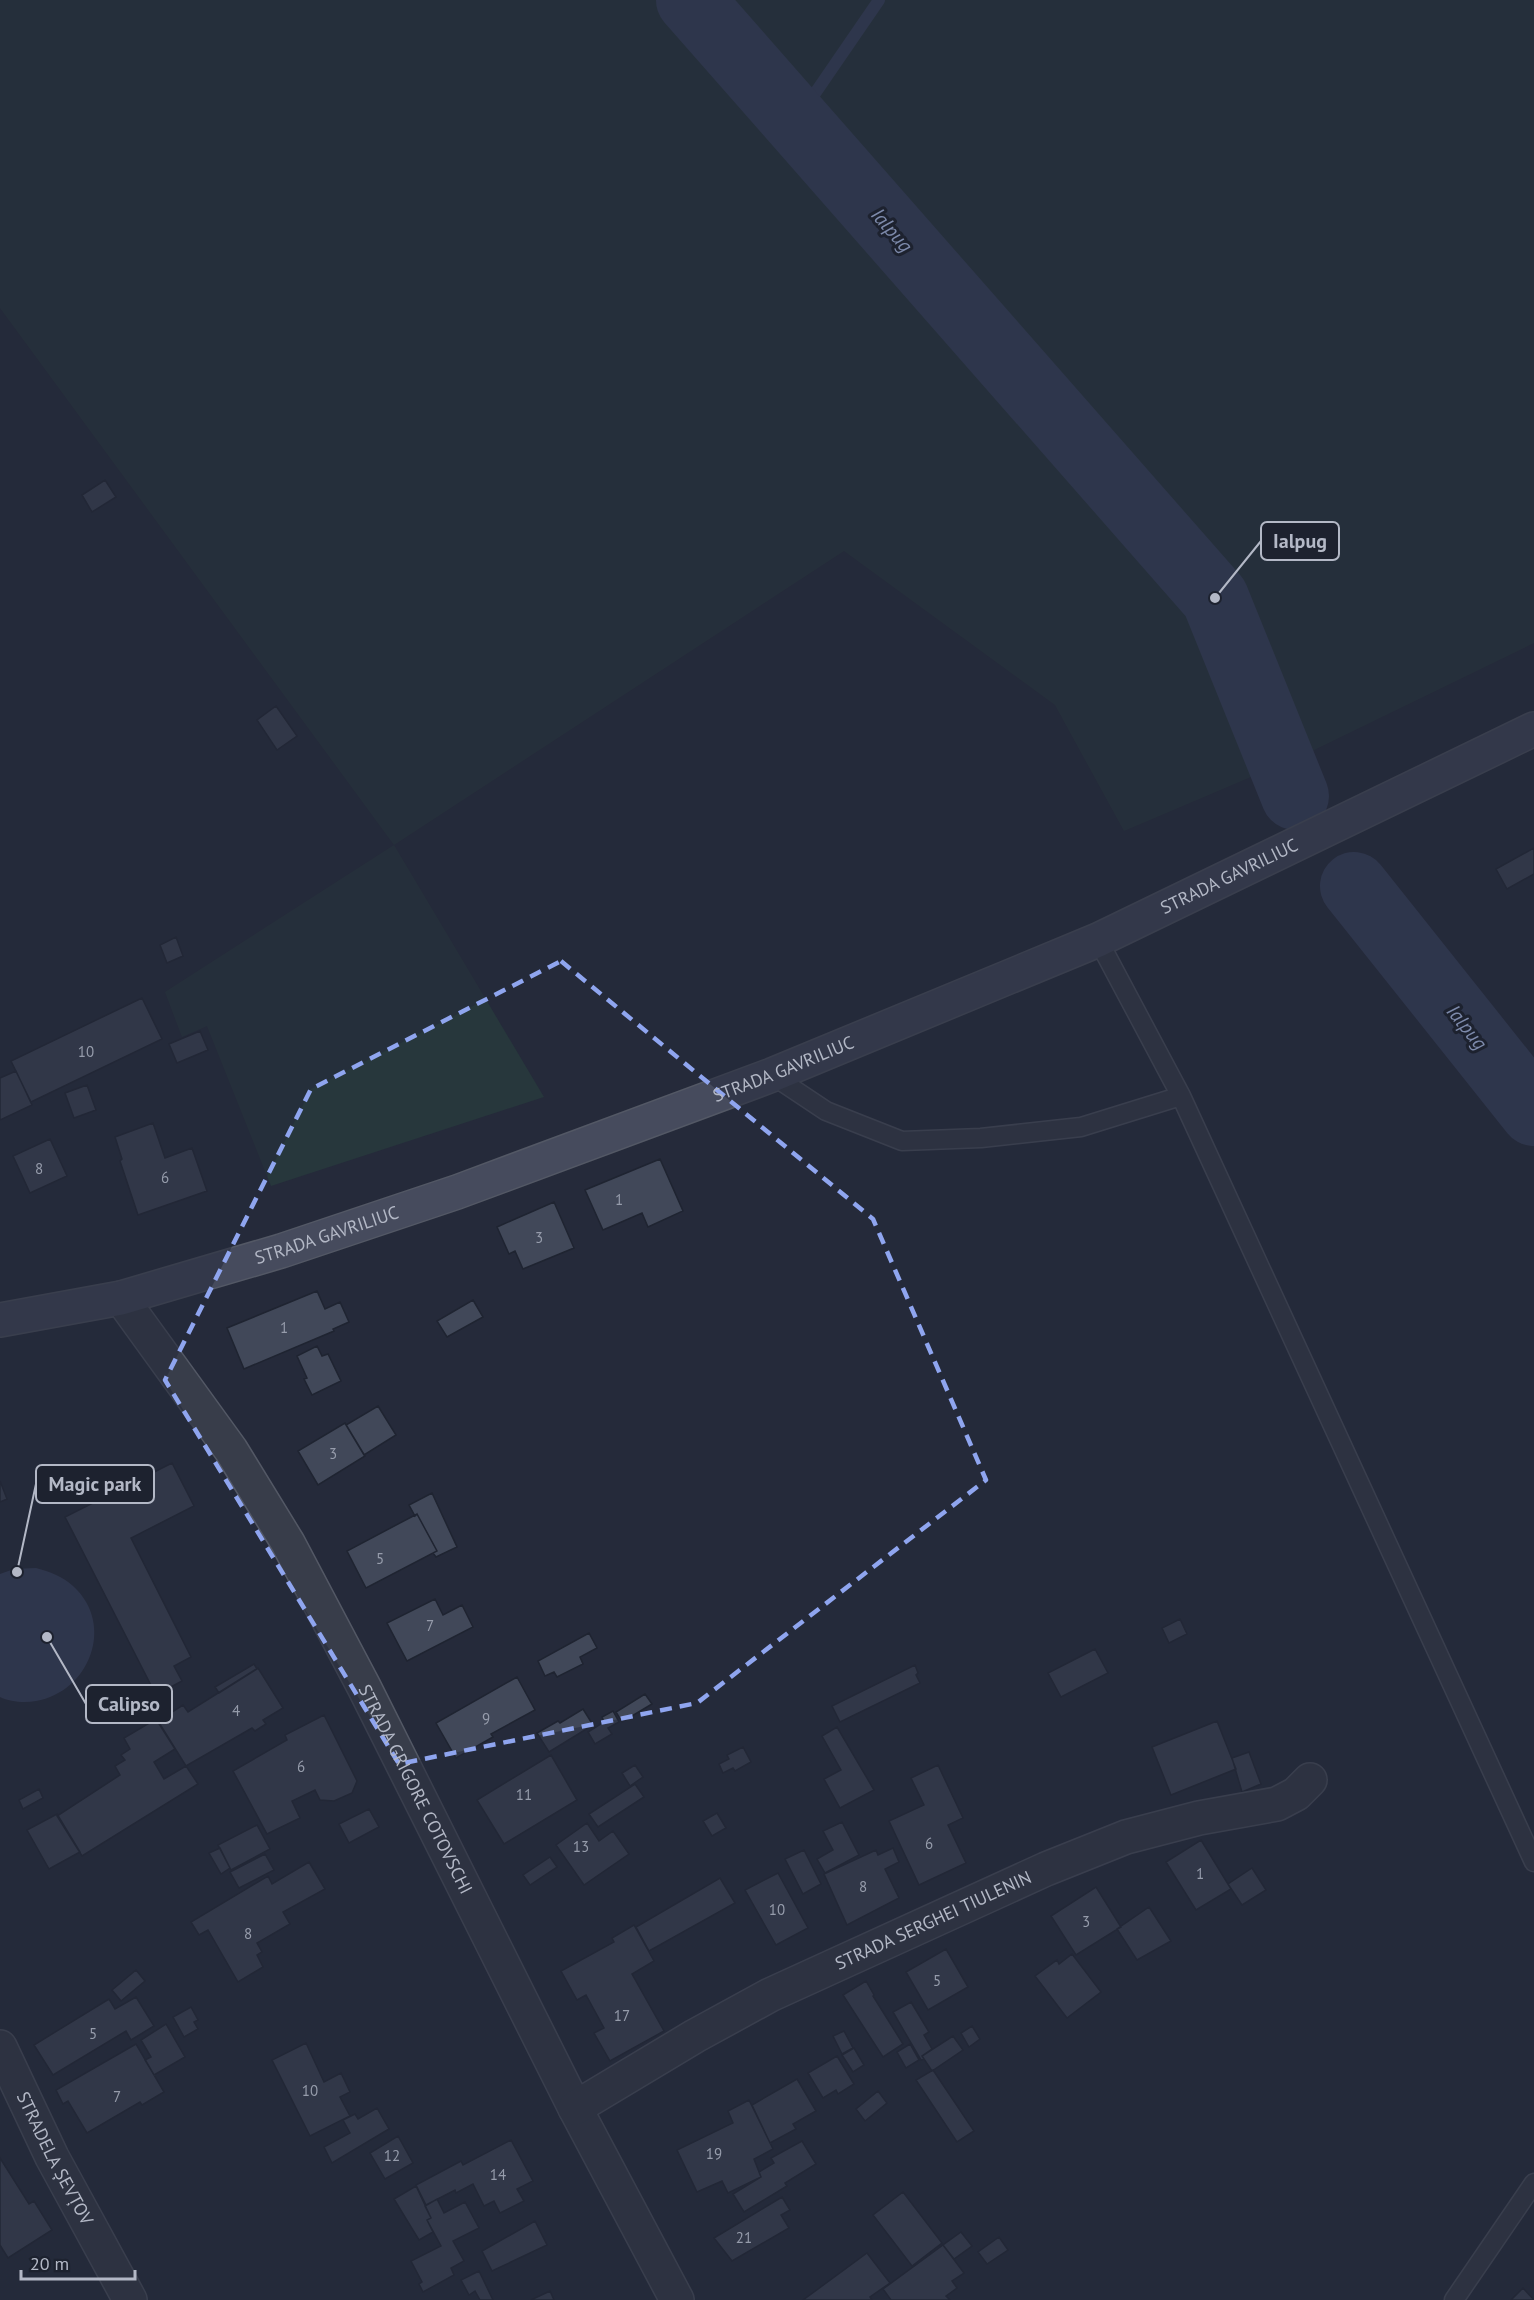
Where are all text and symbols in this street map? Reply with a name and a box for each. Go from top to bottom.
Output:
water label: Ialpug [865,202,919,258]
callout: Ialpug [1261,522,1339,560]
text: Ialpug [1273,528,1327,554]
street label: STRADA GAVRILIUC [1157,833,1301,919]
water label: Ialpug [1441,999,1493,1055]
street label: STRADA GAVRILIUC [709,1030,857,1107]
house number: 10 [78,1042,94,1061]
house number: 8 [35,1159,43,1178]
house number: 6 [161,1168,169,1187]
house number: 1 [615,1190,623,1209]
street label: STRADA GAVRILIUC [252,1200,401,1269]
house number: 3 [535,1228,543,1247]
house number: 1 [280,1318,288,1337]
house number: 3 [329,1444,337,1463]
callout: Magic park [36,1465,154,1503]
text: Magic park [49,1471,142,1497]
house number: 5 [376,1549,384,1568]
house number: 7 [426,1616,434,1635]
street label: STRADA GRIGORE COTOVSCHI [354,1680,478,1898]
callout: Calipso [86,1685,172,1723]
text: Calipso [98,1691,160,1717]
house number: 4 [232,1701,240,1720]
house number: 9 [482,1709,490,1728]
house number: 6 [297,1757,305,1776]
house number: 11 [516,1785,532,1804]
house number: 6 [925,1834,933,1853]
house number: 13 [573,1837,589,1856]
house number: 1 [1196,1864,1204,1883]
street label: STRADA SERGHEI TIULENIN [831,1865,1035,1975]
house number: 8 [859,1877,867,1896]
house number: 10 [769,1900,785,1919]
house number: 3 [1082,1912,1090,1931]
house number: 8 [244,1924,252,1943]
house number: 5 [933,1971,941,1990]
house number: 17 [614,2006,630,2025]
house number: 5 [89,2024,97,2043]
house number: 10 [302,2081,318,2100]
house number: 7 [113,2087,121,2106]
street label: STRADELA ȘEVȚOV [12,2088,99,2229]
house number: 19 [706,2144,722,2163]
house number: 12 [384,2146,400,2165]
house number: 14 [490,2165,506,2184]
house number: 21 [736,2228,752,2247]
scale bar [21,2243,135,2281]
text: 20 m [30,2252,69,2275]

